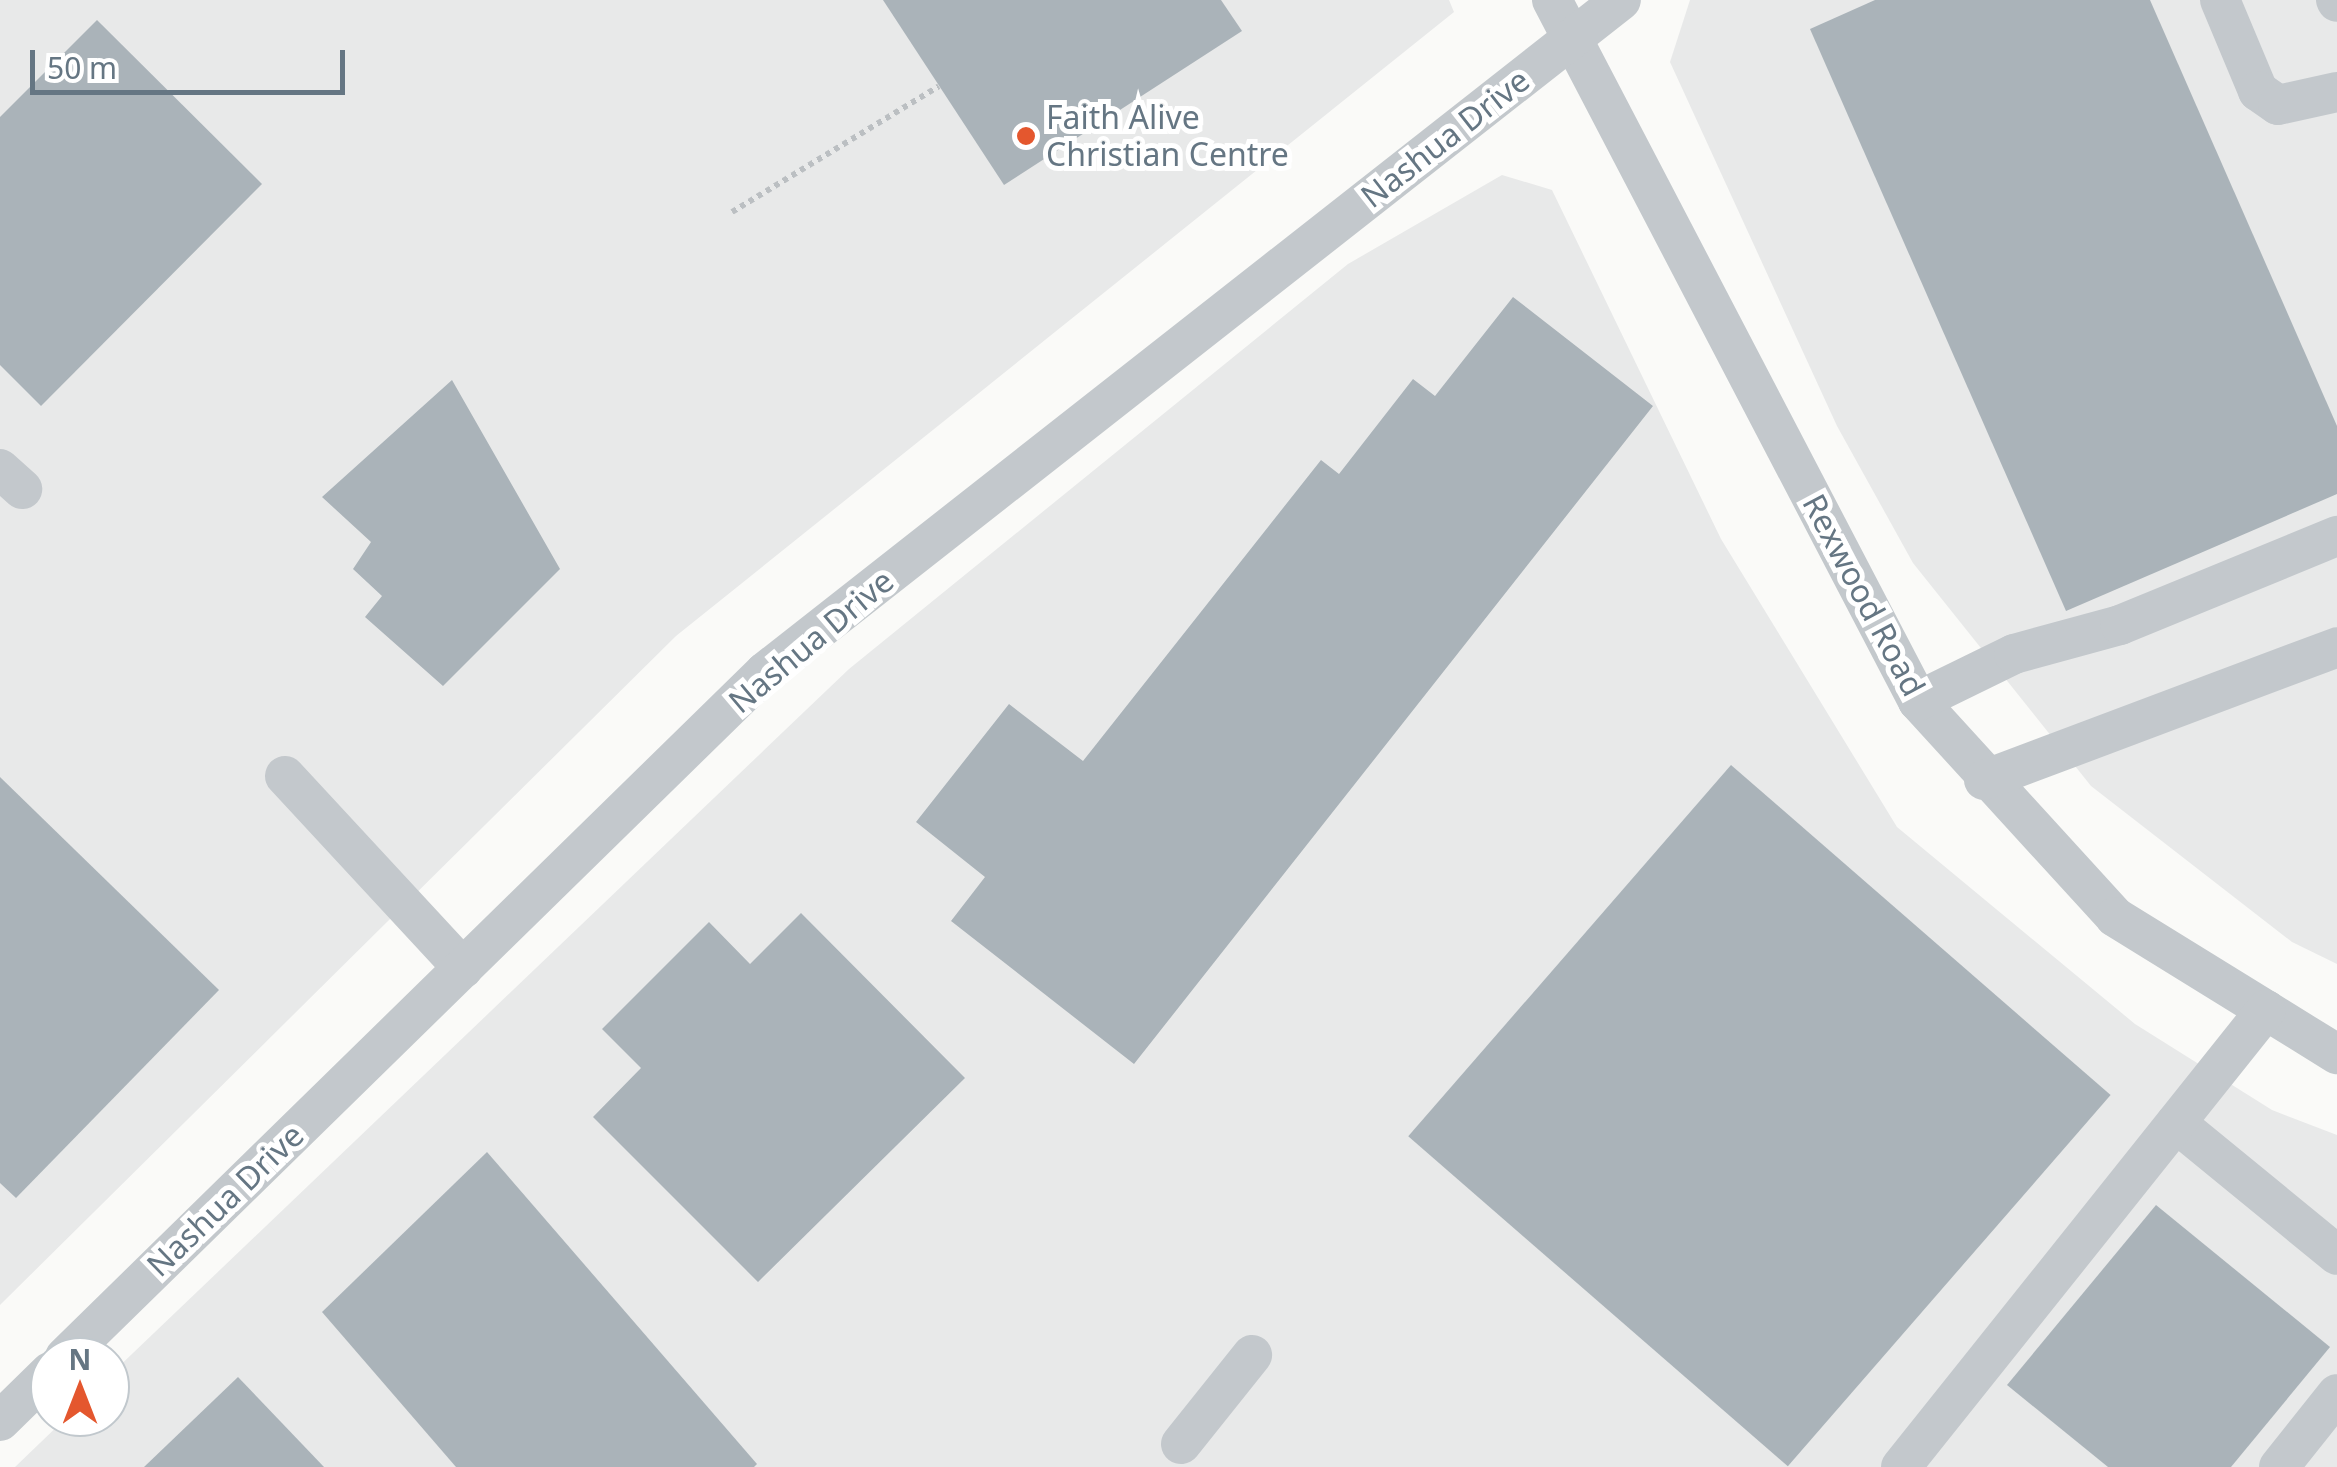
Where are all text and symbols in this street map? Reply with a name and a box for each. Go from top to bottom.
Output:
scale bar [35,30,350,92]
text: 50 m [47,47,117,88]
street label: Nashua Drive [1353,61,1537,215]
place label: Faith Alive Christian Centre [1046,99,1289,174]
marker: Faith Alive Christian Centre [1015,125,1037,147]
street label: Rexwood Road [1795,488,1933,702]
street label: Nashua Drive [721,561,901,721]
street label: Nashua Drive [139,1116,311,1284]
north arrow [30,1337,130,1437]
text: N [69,1340,91,1378]

